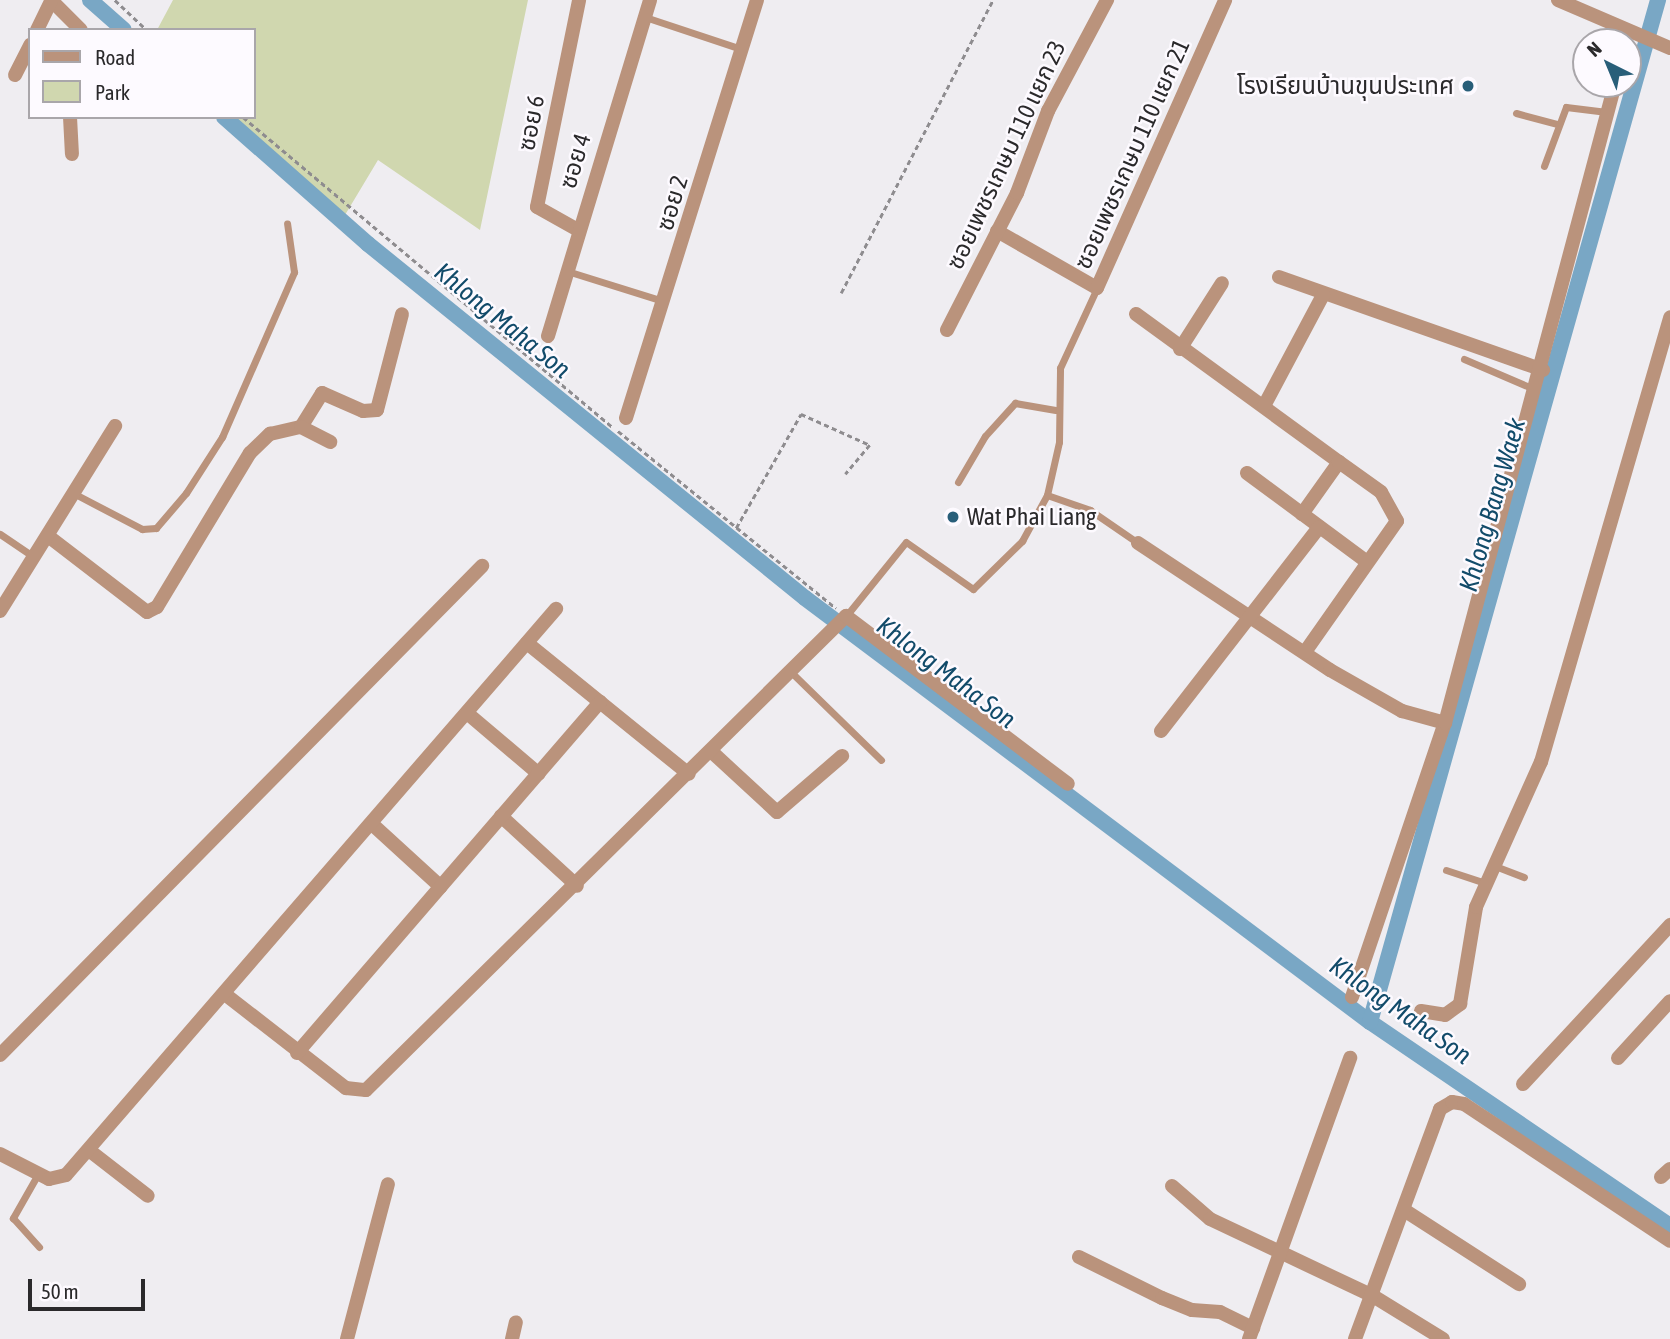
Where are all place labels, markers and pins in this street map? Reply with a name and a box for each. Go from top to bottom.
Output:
place label: โรงเรียนบ้านขุนประเทศ [1237,72,1454,100]
marker: โรงเรียนบ้านขุนประเทศ [1460,78,1476,94]
place label: Wat Phai Liang [967,503,1096,531]
marker: Wat Phai Liang [945,509,961,525]

